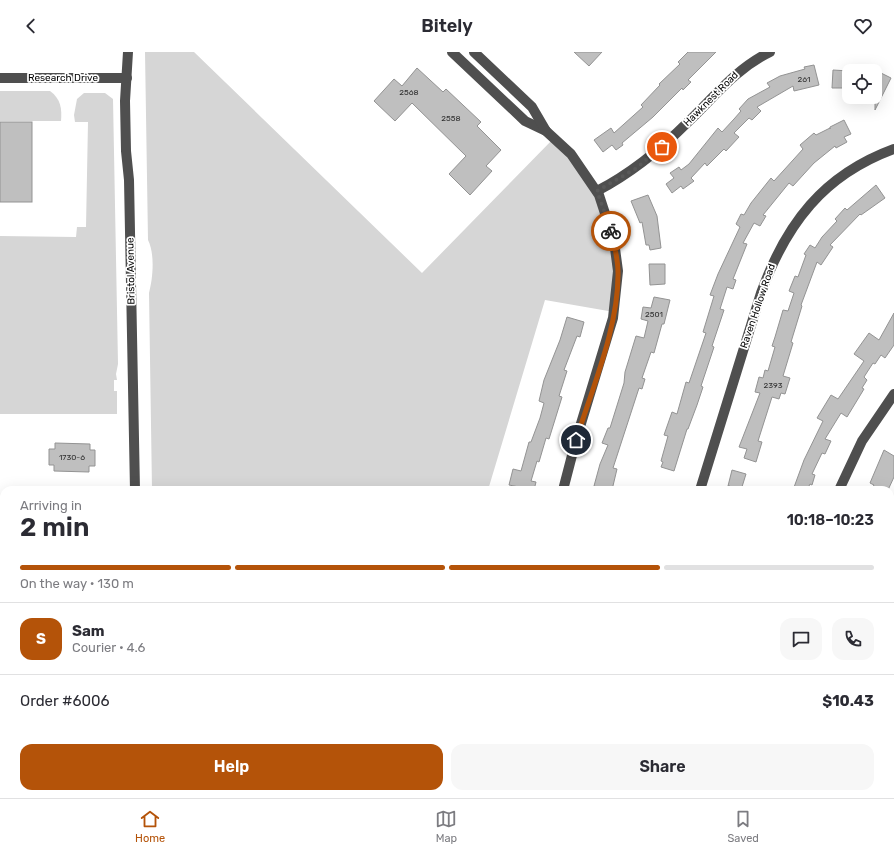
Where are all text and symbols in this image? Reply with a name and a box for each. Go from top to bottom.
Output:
icon: back [20,15,42,37]
text: Bitely [421,15,473,37]
icon: heart [852,15,874,37]
map controls [842,64,882,104]
button: locate [842,64,882,104]
street label: Hawknest Road [681,69,741,129]
street label: Research Drive [28,72,98,84]
house number: 261 [798,75,810,84]
house number: 2568 [399,88,419,97]
house number: 2558 [441,114,461,123]
pin [645,130,679,164]
icon: bag [651,136,673,158]
courier [591,211,631,251]
icon: bike [600,220,622,242]
street label: Bristol Avenue [124,237,138,305]
street label: Raven Hollow Road [738,262,778,350]
house number: 2501 [645,310,663,319]
house number: 2393 [764,381,783,390]
pin [559,423,593,457]
icon: home [565,429,587,451]
house number: 1730-6 [59,453,85,462]
text: Arriving in [20,498,82,513]
text: 10:18–10:23 [787,511,874,529]
text: 2 min [20,512,89,543]
text: On the way · 130 m [20,576,134,591]
button: chat [780,618,822,660]
button: phone [832,618,874,660]
text: Sam [72,622,105,640]
text: S [36,630,46,648]
text: Courier · 4.6 [72,640,145,655]
text: Order #6006 [20,692,110,710]
text: $10.43 [822,692,874,710]
button: Help [20,744,443,790]
button: Share [451,744,874,790]
tab: Home [135,808,165,845]
tab: Map [435,808,457,845]
tab: Saved [728,808,759,845]

